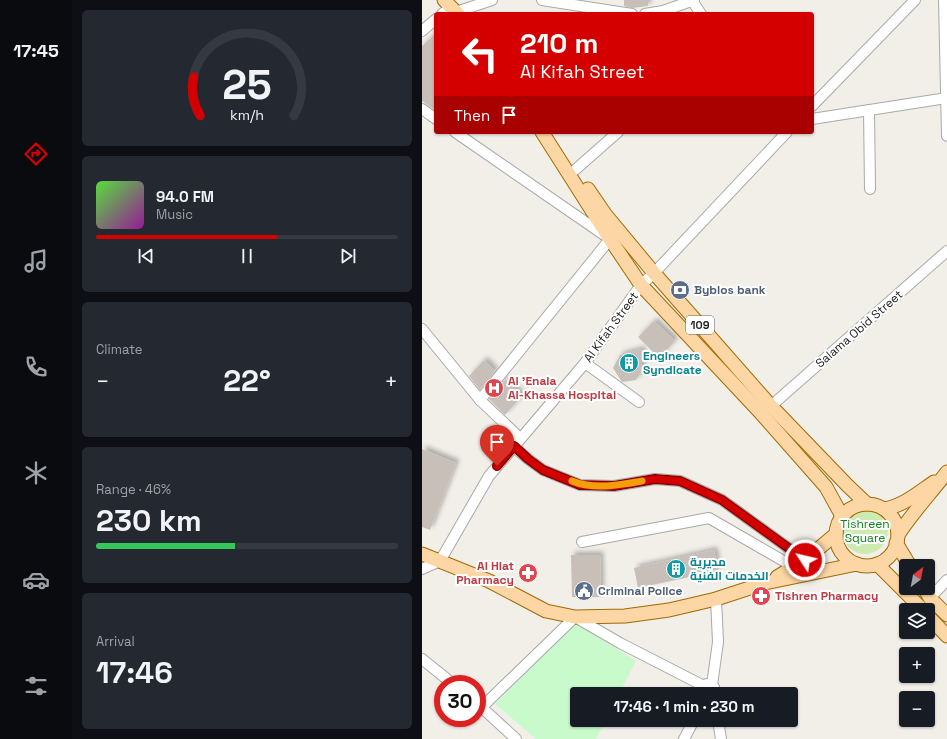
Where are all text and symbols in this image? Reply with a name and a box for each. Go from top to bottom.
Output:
text: 210 m [520,25,598,61]
icon: left [454,28,506,80]
text: 17:45 [13,39,59,62]
text: 25 [222,58,272,111]
text: Al Kifah Street [520,60,645,83]
icon: arrive [498,104,520,126]
text: km/h [230,105,264,123]
text: Then [454,106,490,125]
icon: directions [22,140,50,168]
text: 94.0 FM [156,187,214,206]
text: Music [156,206,193,223]
icon: previous [135,245,157,267]
icon: pause [236,245,258,267]
icon: next [337,245,359,267]
icon: music [22,247,50,275]
bank icon: Byblos bank [669,279,691,301]
place label: Byblos bank [694,282,766,298]
street label: Salama Obid Street [812,287,906,371]
street label: Al Kifah Street [580,289,642,365]
road number: 109 [686,316,714,334]
text: Climate [96,341,142,358]
place label: Engineers Syndicate [643,348,702,378]
building icon: Engineers Syndicate [618,352,640,374]
icon: phone [22,353,50,381]
text: 22° [223,361,271,400]
text: − [96,367,110,395]
text: + [384,367,398,395]
place label: Al 'Enaia Al-Khassa Hospital [508,373,616,403]
hospital icon: Al 'Enaia Al-Khassa Hospital [483,377,505,399]
pin [480,425,514,466]
icon: arrive [486,431,508,453]
icon: climate [22,459,50,487]
text: Range · 46% [96,481,171,498]
text: 230 km [96,501,202,540]
park label: Tishreen Square [840,516,890,546]
position arrow [784,539,826,581]
place label: مديرية الخدمات الفنية [690,554,769,584]
place label: Al Hiat Pharmacy [456,558,514,588]
building icon: مديرية الخدمات الفنية [665,558,687,580]
north arrow [899,559,935,595]
map controls [899,559,935,727]
pharmacy icon: Al Hiat Pharmacy [517,562,539,584]
icon: car [22,566,50,594]
public building icon: Criminal Police [573,580,595,602]
place label: Criminal Police [598,583,683,599]
pharmacy icon: Tishren Pharmacy [750,585,772,607]
place label: Tishren Pharmacy [775,588,879,604]
button: layers [899,603,935,639]
text: Arrival [96,633,135,650]
button: + [899,647,935,683]
text: 17:46 [96,653,173,692]
icon: filters [22,672,50,700]
speed limit sign: 30 [434,675,486,727]
button: − [899,691,935,727]
text: 17:46 · 1 min · 230 m [613,697,755,716]

